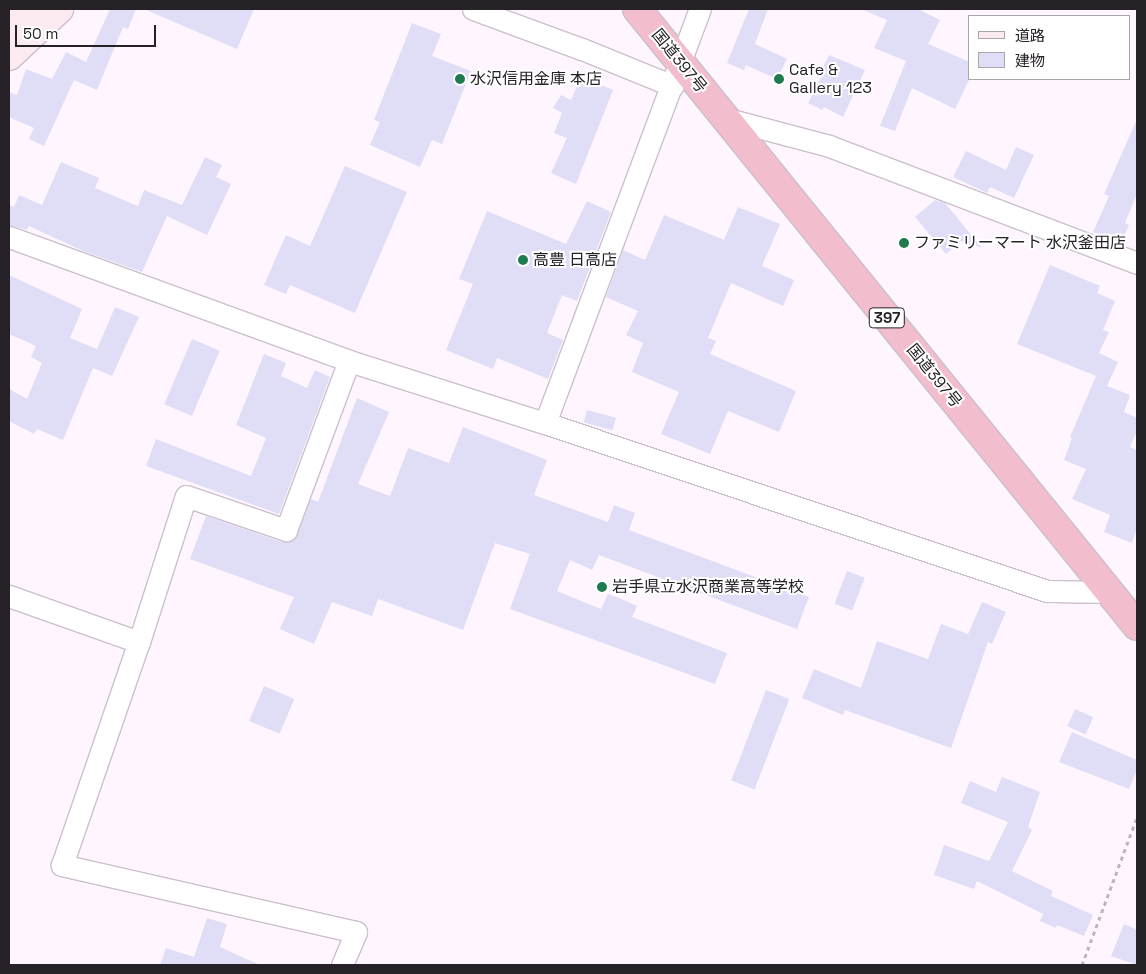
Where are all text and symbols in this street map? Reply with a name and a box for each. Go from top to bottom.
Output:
scale bar [18,15,159,47]
legend [968,15,1131,80]
text: 50 m [23,24,58,43]
street label: 国道397号 [648,25,710,97]
text: 道路 [1015,26,1045,45]
text: 建物 [1015,51,1045,70]
place label: Cafe & Gallery 123 [789,60,872,98]
place label: 水沢信用金庫 本店 [470,69,602,89]
marker: 水沢信用金庫 本店 [454,73,466,85]
marker: Cafe & Gallery 123 [773,73,785,85]
place label: ファミリーマート 水沢釜田店 [914,233,1126,253]
marker: ファミリーマート 水沢釜田店 [898,237,910,249]
place label: 高豊 日高店 [533,250,617,270]
marker: 高豊 日高店 [517,254,529,266]
road number: 397 [868,306,906,330]
street label: 国道397号 [903,340,965,412]
place label: 岩手県立水沢商業高等学校 [612,577,804,597]
marker: 岩手県立水沢商業高等学校 [596,581,608,593]

